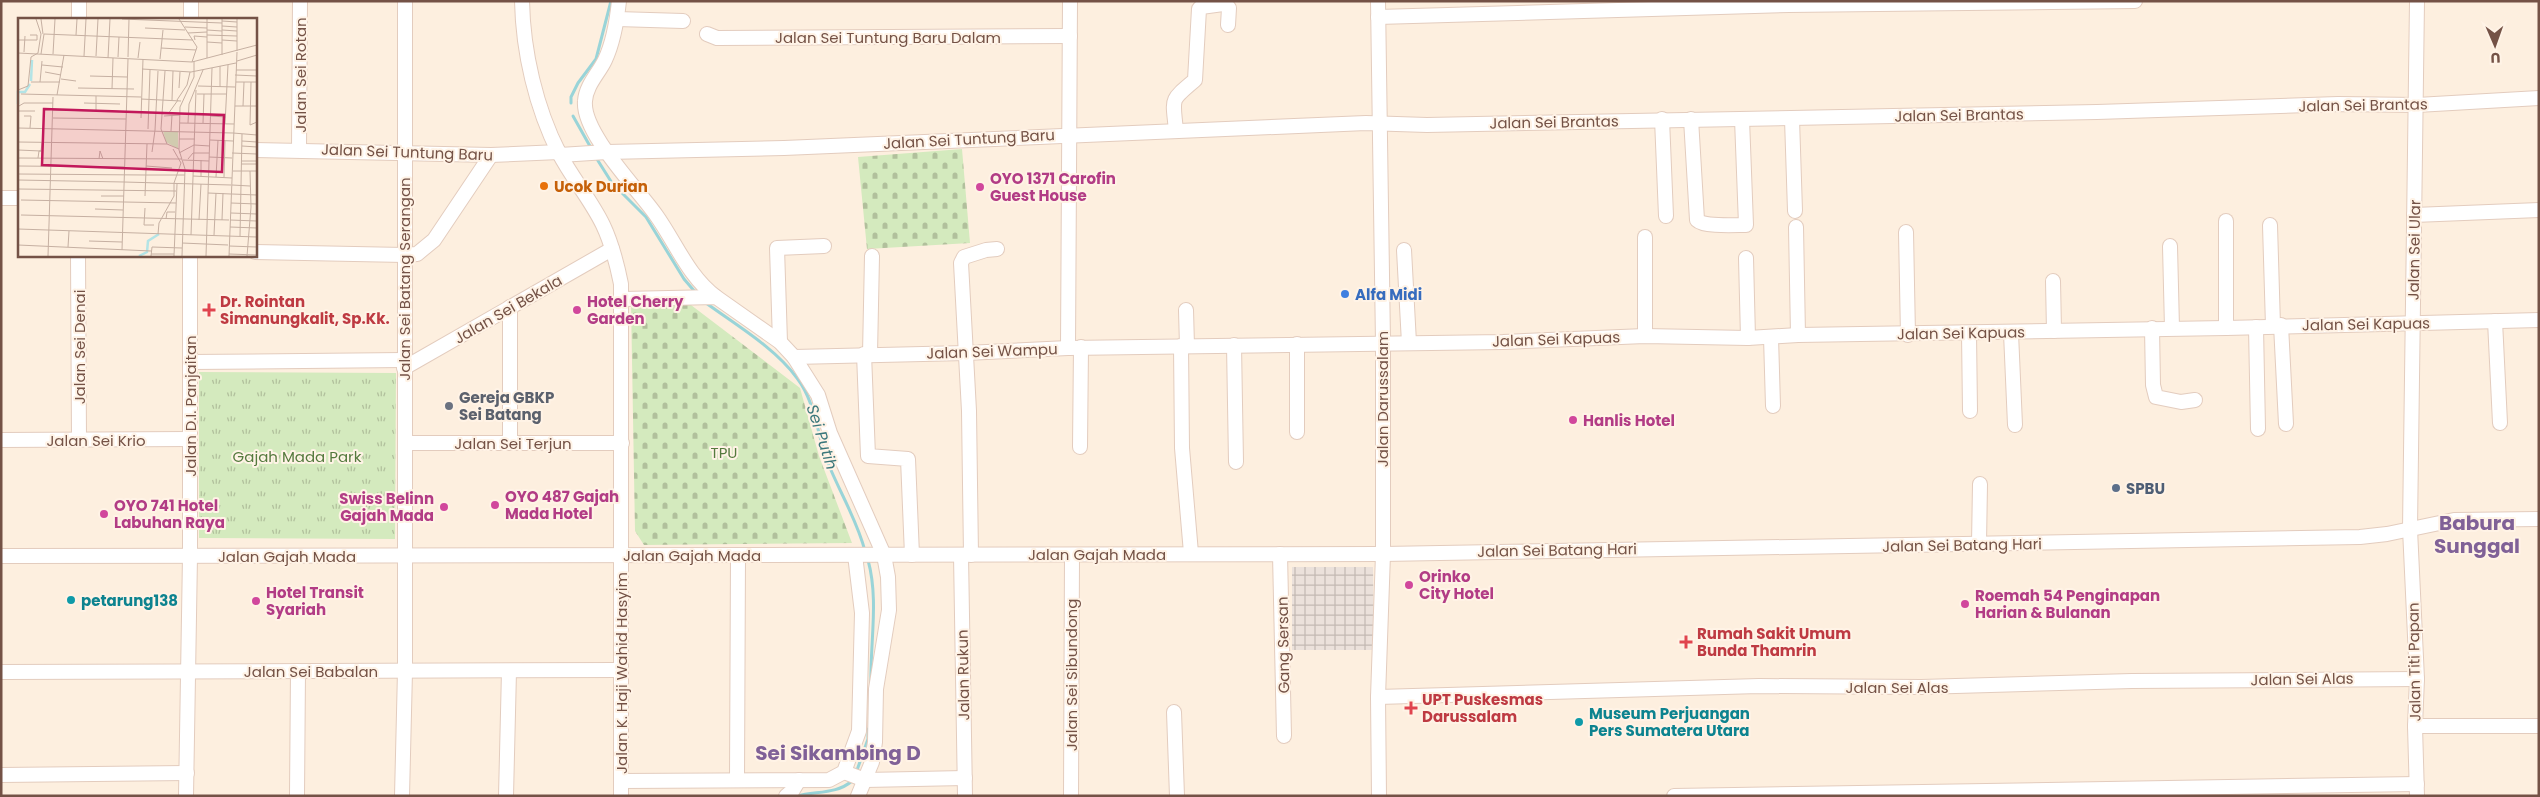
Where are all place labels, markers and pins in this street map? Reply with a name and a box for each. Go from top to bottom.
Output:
place label: OYO 1371 Carofin Guest House [990,168,1116,206]
place label: Ucok Durian [554,176,648,197]
marker: Ucok Durian [538,180,550,192]
marker: OYO 1371 Carofin Guest House [974,181,986,193]
place label: Alfa Midi [1355,284,1422,305]
marker: Alfa Midi [1339,288,1351,300]
place label: Dr. Rointan Simanungkalit, Sp.Kk. [220,291,390,329]
place label: Hotel Cherry Garden [587,291,684,329]
marker: Dr. Rointan Simanungkalit, Sp.Kk. [202,303,216,317]
marker: Hotel Cherry Garden [571,304,583,316]
place label: Gereja GBKP Sei Batang [459,387,554,425]
marker: Gereja GBKP Sei Batang [443,400,455,412]
place label: Hanlis Hotel [1583,410,1675,431]
marker: Hanlis Hotel [1567,414,1579,426]
place label: SPBU [2126,478,2165,499]
marker: SPBU [2110,482,2122,494]
place label: OYO 487 Gajah Mada Hotel [505,486,619,524]
place label: Swiss Belinn Gajah Mada [339,488,434,526]
place label: OYO 741 Hotel Labuhan Raya [114,495,225,533]
marker: OYO 487 Gajah Mada Hotel [489,499,501,511]
marker: Swiss Belinn Gajah Mada [438,501,450,513]
marker: OYO 741 Hotel Labuhan Raya [98,508,110,520]
place label: Orinko City Hotel [1419,566,1494,604]
marker: Orinko City Hotel [1403,579,1415,591]
place label: Hotel Transit Syariah [266,582,364,620]
place label: Roemah 54 Penginapan Harian & Bulanan [1975,585,2160,623]
place label: petarung138 [81,590,178,611]
marker: petarung138 [65,594,77,606]
marker: Hotel Transit Syariah [250,595,262,607]
marker: Roemah 54 Penginapan Harian & Bulanan [1959,598,1971,610]
place label: Rumah Sakit Umum Bunda Thamrin [1697,623,1851,661]
marker: Rumah Sakit Umum Bunda Thamrin [1679,635,1693,649]
place label: UPT Puskesmas Darussalam [1422,689,1543,727]
marker: UPT Puskesmas Darussalam [1404,701,1418,715]
place label: Museum Perjuangan Pers Sumatera Utara [1589,703,1750,741]
marker: Museum Perjuangan Pers Sumatera Utara [1573,716,1585,728]

